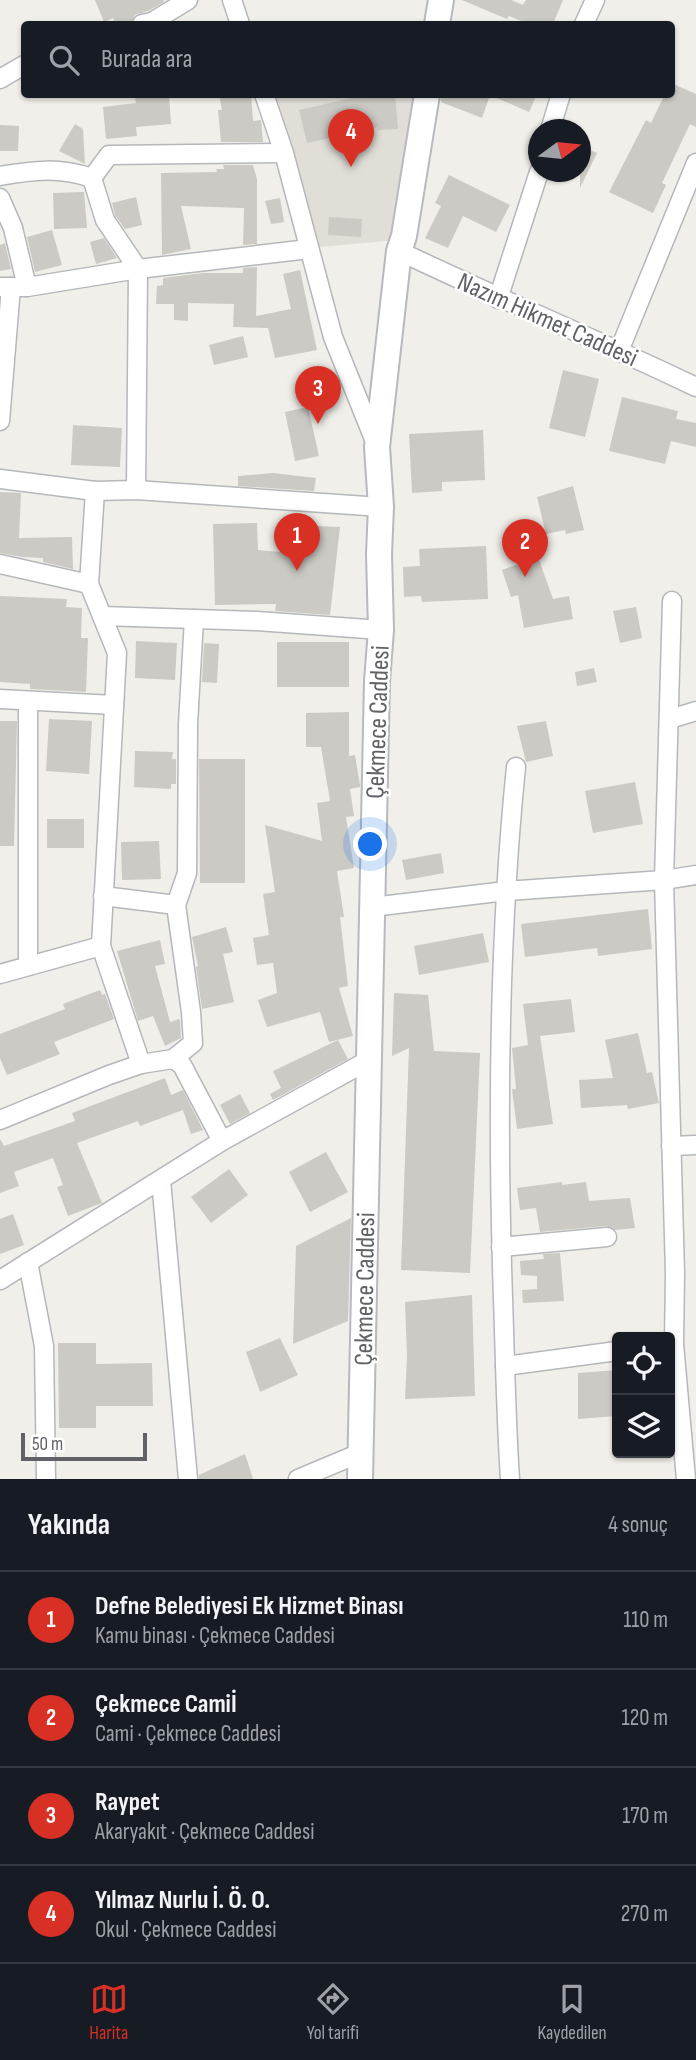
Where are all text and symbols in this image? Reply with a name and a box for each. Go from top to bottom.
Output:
search box [21,21,675,98]
icon: search [45,41,83,79]
text: Burada ara [101,44,193,75]
pin: 4 [328,109,374,167]
north arrow [528,119,591,182]
street label: Nazım Hikmet Caddesi [453,267,642,374]
pin: 3 [295,366,341,424]
pin: 1 [274,513,320,571]
pin: 2 [502,519,548,577]
street label: Çekmece Caddesi [360,645,397,799]
your location [353,827,387,861]
street label: Çekmece Caddesi [349,1212,382,1366]
map controls [612,1332,675,1458]
button: locate [612,1332,675,1395]
button: layers [612,1395,675,1458]
scale bar [21,1430,147,1462]
text: 50 m [32,1433,63,1456]
text: Yakında [28,1507,110,1543]
text: 4 sonuç [608,1511,668,1539]
text: Defne Belediyesi Ek Hizmet Binası [95,1591,403,1622]
text: 1 [46,1606,56,1634]
text: 110 m [623,1606,668,1634]
text: Kamu binası · Çekmece Caddesi [95,1622,335,1650]
text: Çekmece Camiİ [95,1689,237,1720]
text: 2 [46,1704,56,1732]
text: 120 m [622,1704,668,1732]
text: Cami · Çekmece Caddesi [95,1720,281,1748]
text: Raypet [95,1787,160,1818]
text: 3 [46,1802,56,1830]
text: 170 m [622,1802,668,1830]
text: Akaryakıt · Çekmece Caddesi [95,1818,315,1846]
text: Yılmaz Nurlu İ. Ö. O. [95,1885,270,1916]
text: 4 [46,1900,56,1928]
text: 270 m [621,1900,668,1928]
text: Okul · Çekmece Caddesi [95,1916,277,1944]
tab: Harita [89,1980,128,2045]
tab: Yol tarifi [307,1980,359,2045]
tab: Kaydedilen [538,1980,607,2045]

